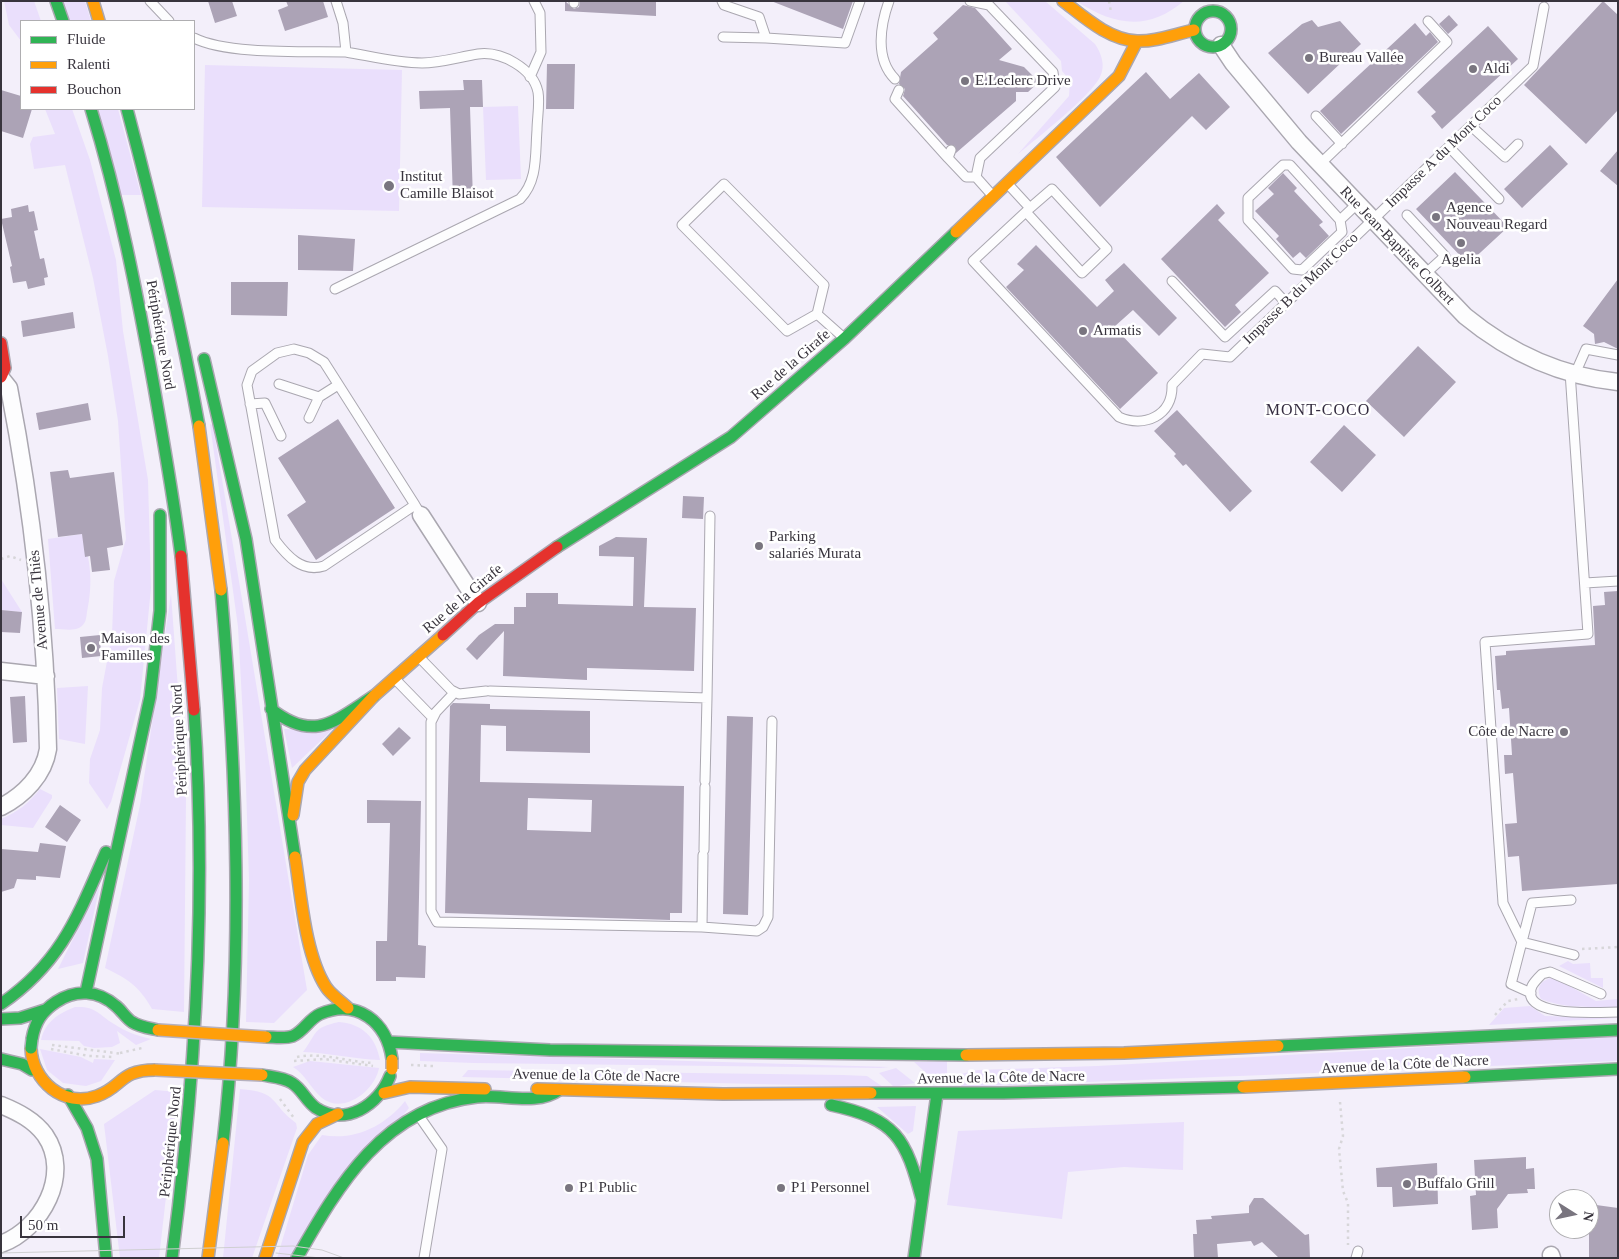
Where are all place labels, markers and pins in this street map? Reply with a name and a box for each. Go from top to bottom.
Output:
place label: Bureau Vallée [1319,49,1404,67]
marker: Bureau Vallée [1303,52,1315,64]
place label: Aldi [1483,60,1510,78]
marker: Aldi [1467,63,1479,75]
place label: E.Leclerc Drive [975,72,1071,90]
marker: E.Leclerc Drive [959,75,971,87]
place label: Institut Camille Blaisot [400,168,494,203]
marker: Institut Camille Blaisot [382,179,396,193]
place label: Agence Nouveau Regard [1446,199,1547,234]
marker: Agence Nouveau Regard [1430,211,1442,223]
marker: Agelia [1455,237,1467,249]
place label: Agelia [1441,251,1481,269]
place label: Armatis [1093,322,1141,340]
marker: Armatis [1077,325,1089,337]
place label: Parking salariés Murata [769,528,861,563]
marker: Parking salariés Murata [753,540,765,552]
place label: Maison des Familles [101,630,170,665]
marker: Maison des Familles [85,642,97,654]
place label: Côte de Nacre [1468,723,1554,741]
marker: Côte de Nacre [1558,726,1570,738]
place label: Buffalo Grill [1417,1175,1495,1193]
marker: Buffalo Grill [1401,1178,1413,1190]
place label: P1 Public [579,1179,637,1197]
place label: P1 Personnel [791,1179,870,1197]
marker: P1 Public [563,1182,575,1194]
marker: P1 Personnel [775,1182,787,1194]

